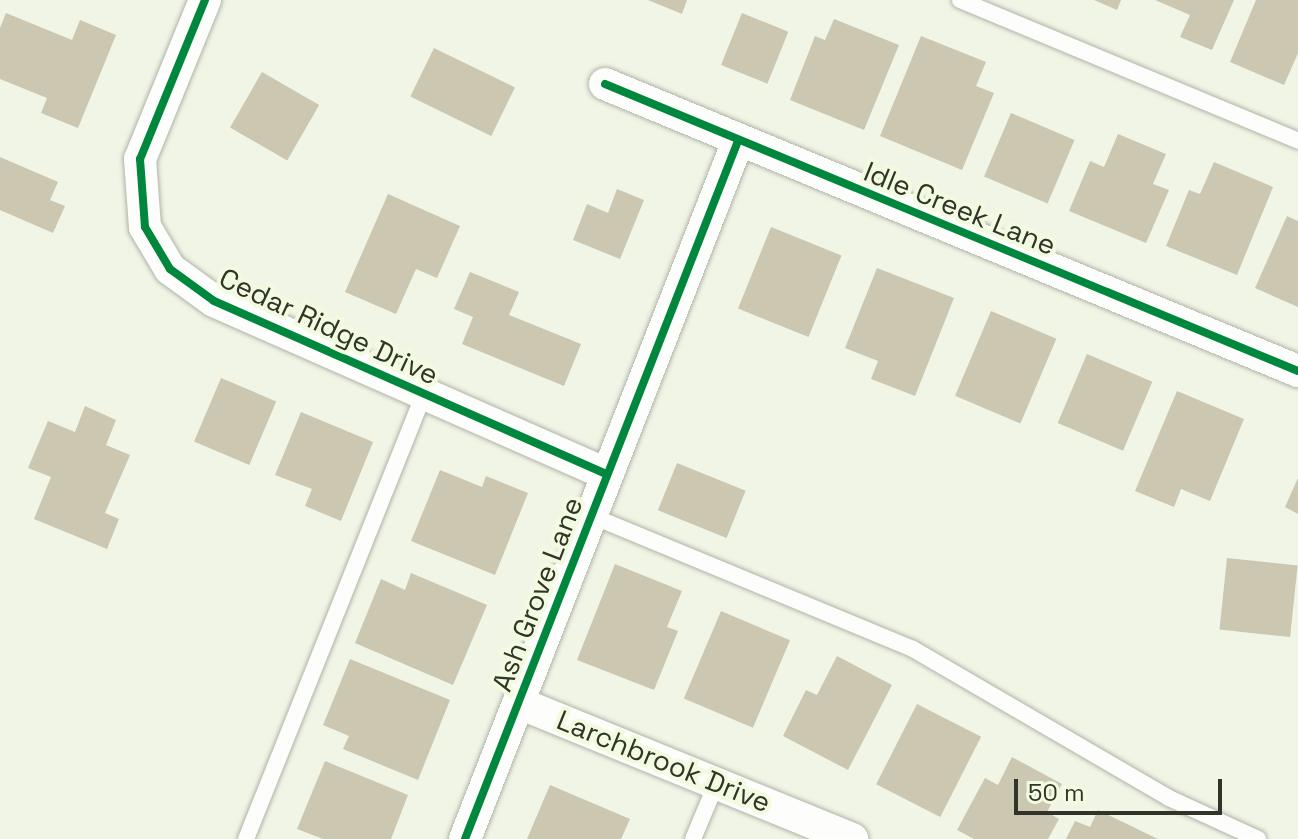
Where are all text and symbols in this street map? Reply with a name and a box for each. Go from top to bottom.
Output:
street label: Idle Creek Lane [859,154,1061,262]
street label: Cedar Ridge Drive [214,261,444,391]
street label: Ash Grove Lane [485,492,589,696]
street label: Larchbrook Drive [552,703,776,819]
scale bar [1018,763,1226,813]
text: 50 m [1028,777,1085,808]

